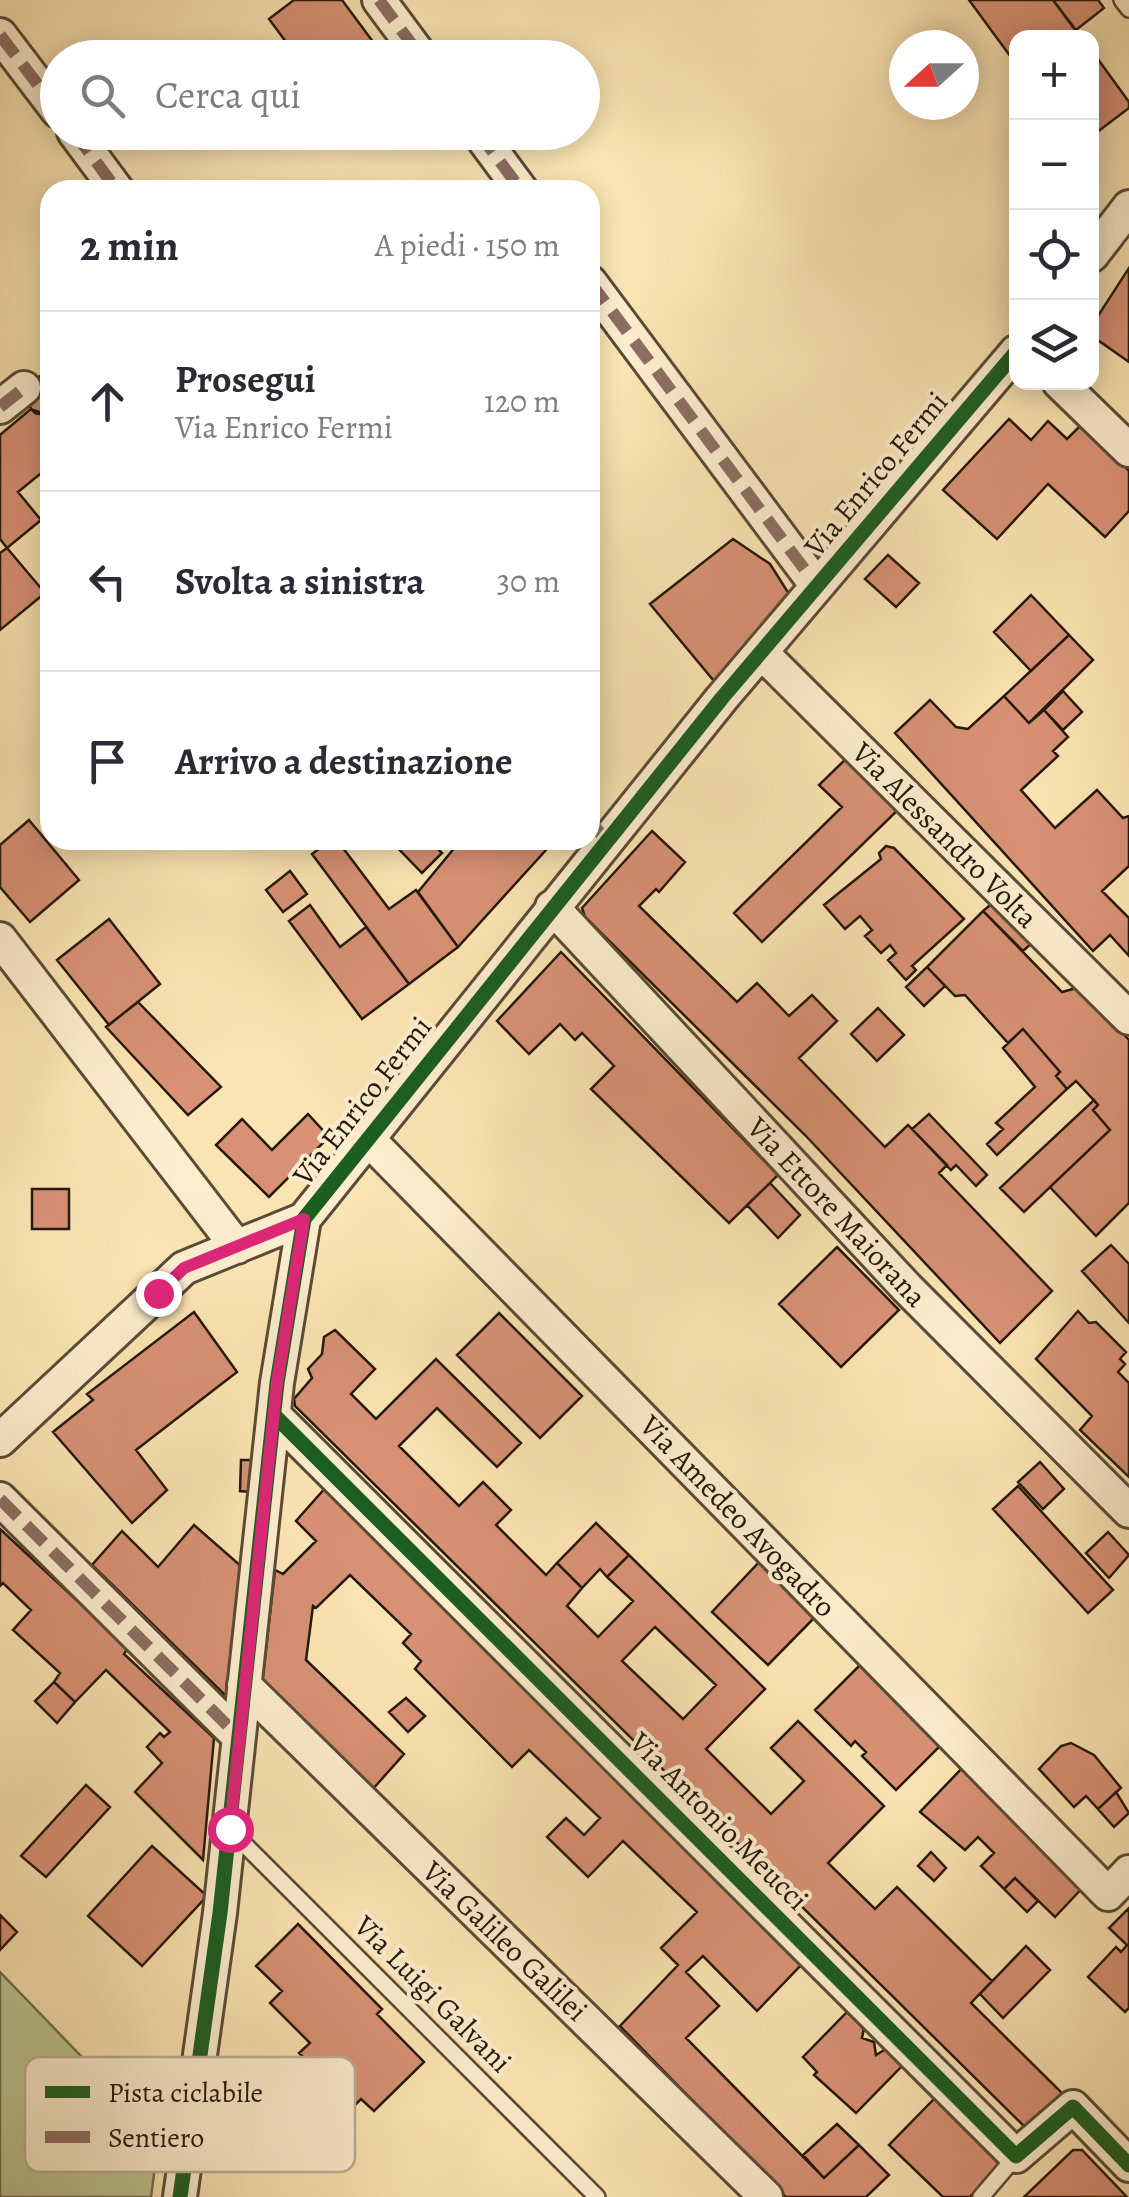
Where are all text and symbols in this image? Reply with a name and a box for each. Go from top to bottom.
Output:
north arrow [889,30,979,120]
map controls [1009,30,1099,390]
button: + [1009,30,1099,120]
search box [40,40,600,150]
icon: search [75,68,130,123]
text: Cerca qui [155,69,301,121]
button: − [1009,120,1099,210]
button: locate [1009,210,1099,300]
text: 2 min [80,217,179,274]
text: A piedi · 150 m [375,223,560,267]
button: layers [1009,300,1099,390]
text: Prosegui [175,353,316,405]
icon: ahead [80,374,135,429]
text: 120 m [484,379,560,423]
street label: Via Enrico Fermi [794,383,957,566]
text: Via Enrico Fermi [175,405,393,449]
icon: left [80,554,135,609]
text: Svolta a sinistra [175,555,425,607]
text: 30 m [497,559,560,603]
street label: Via Alessandro Volta [842,732,1047,937]
icon: arrive [80,734,135,789]
text: Arrivo a destinazione [175,735,513,787]
street label: Via Enrico Fermi [283,1008,441,1195]
street label: Via Ettore Maiorana [738,1107,936,1316]
route end [136,1271,182,1317]
street label: Via Amedeo Avogadro [630,1405,845,1626]
street label: Via Antonio Meucci [620,1722,817,1919]
route start [208,1807,254,1853]
street label: Via Galileo Galilei [413,1851,596,2030]
street label: Via Luigi Galvani [345,1906,521,2082]
legend [25,2057,355,2172]
text: Pista ciclabile [108,2074,263,2112]
text: Sentiero [108,2119,204,2157]

